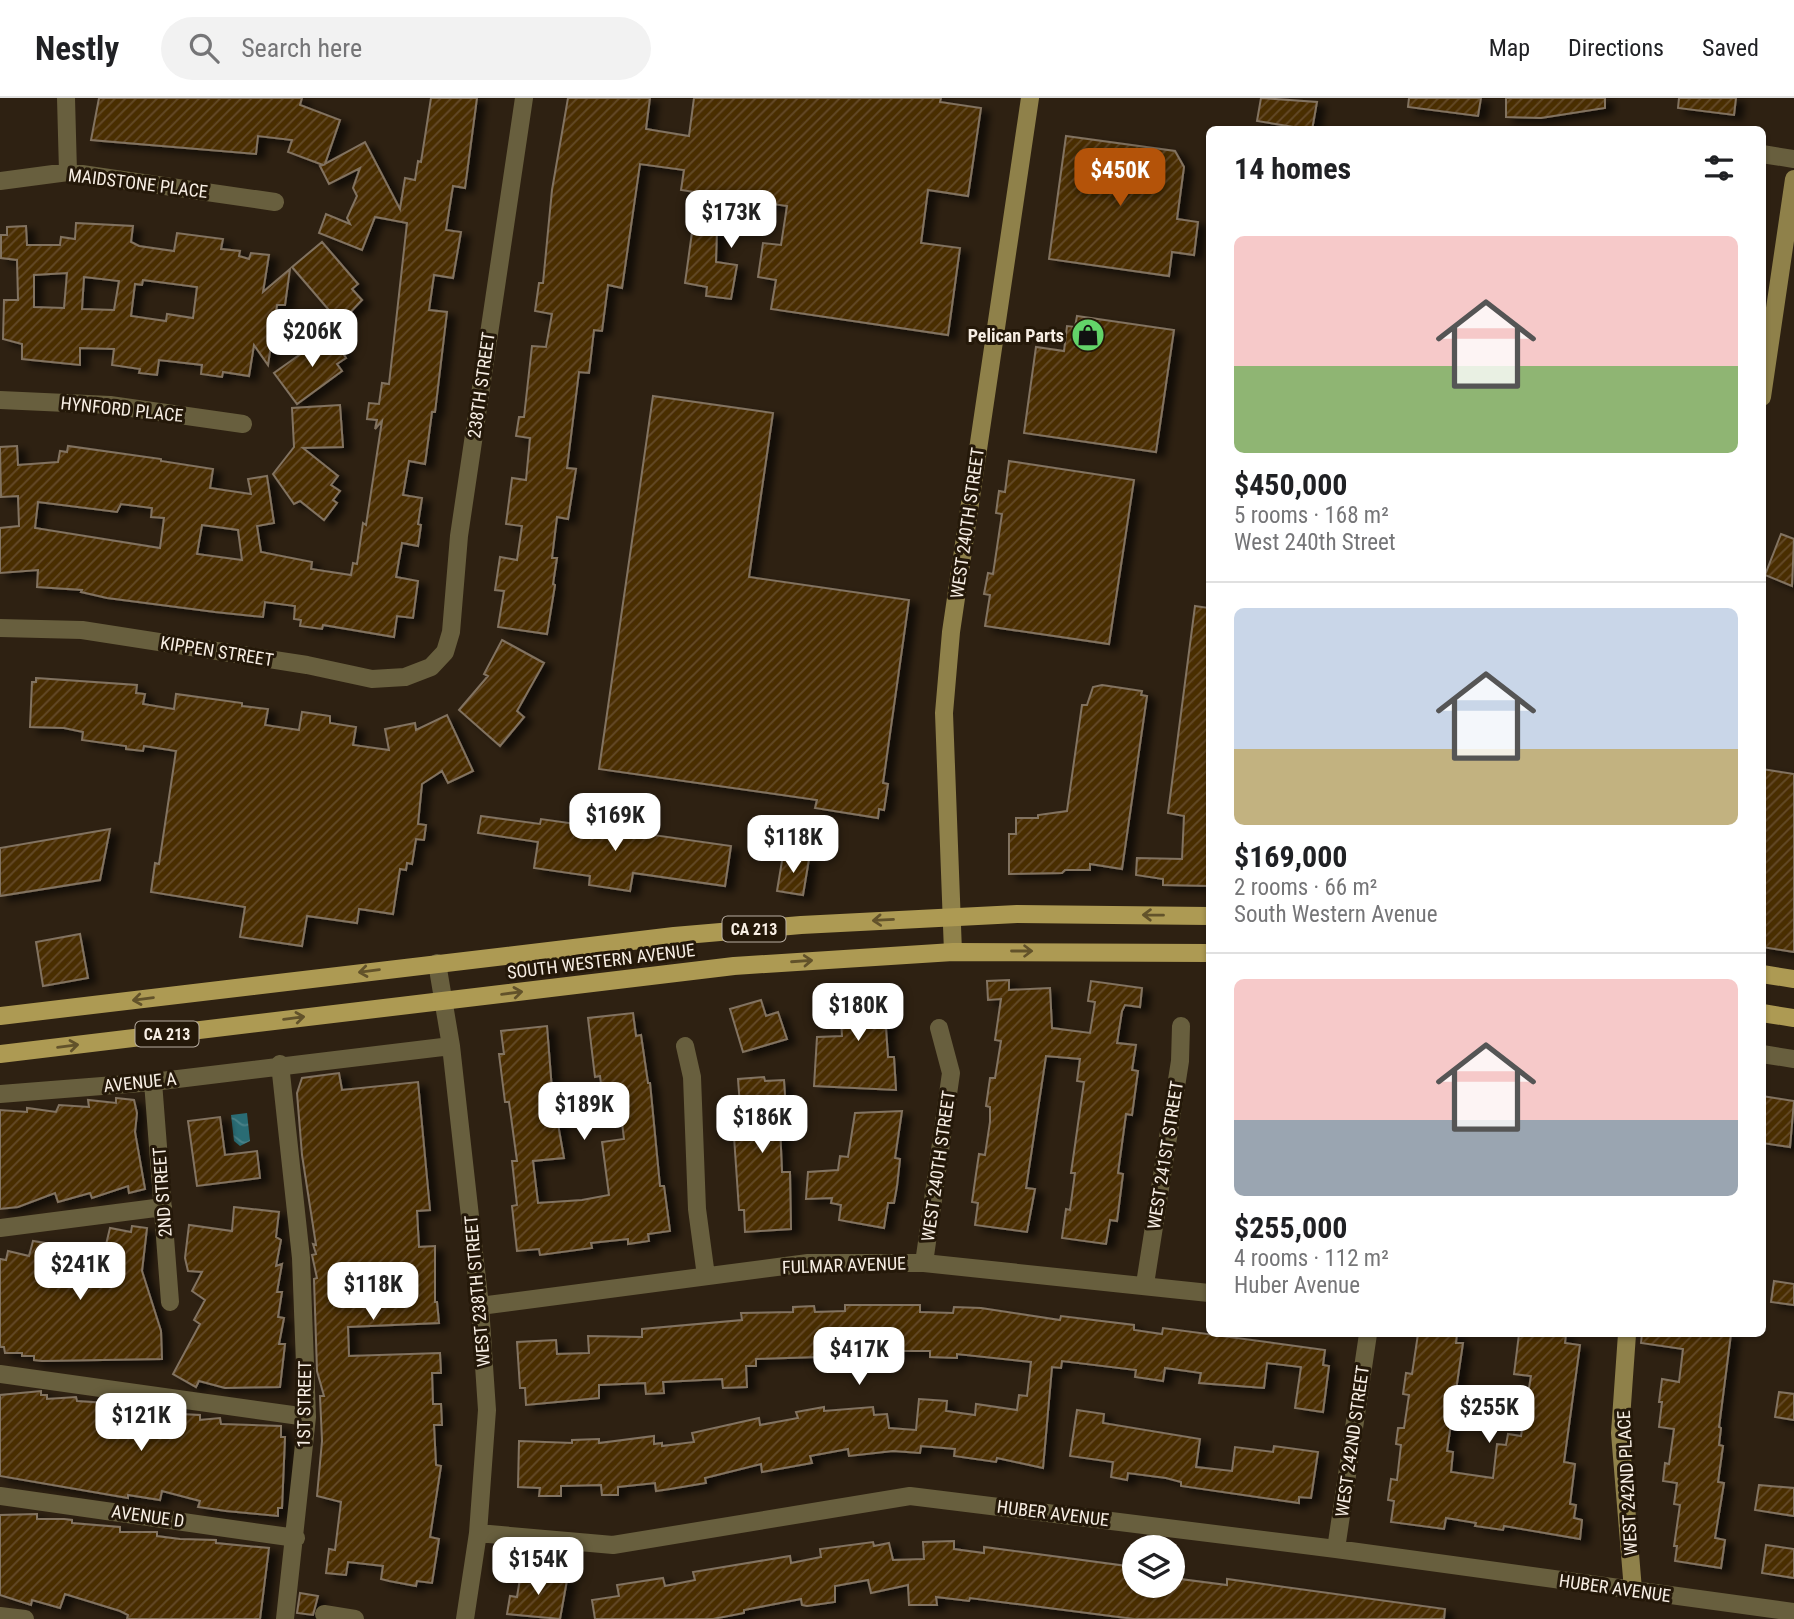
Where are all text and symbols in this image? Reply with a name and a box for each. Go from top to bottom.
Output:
search box [161,17,651,80]
text: Nestly [35,29,119,68]
icon: search [185,29,223,67]
text: Search here [241,33,362,63]
text: Map [1489,34,1530,62]
text: Directions [1568,34,1664,62]
text: Saved [1702,34,1759,62]
pin: $450K [1071,148,1169,208]
icon: filters [1700,149,1738,187]
text: 14 homes [1234,151,1351,186]
text: $450K [1090,157,1150,184]
street label: MAIDSTONE PLACE [67,164,209,202]
pin: $173K [682,190,780,250]
text: $173K [701,199,761,226]
icon: home [1423,281,1549,407]
pin: $206K [263,310,361,369]
shop icon: Pelican Parts [1069,316,1107,354]
text: $206K [282,318,342,345]
place label: Pelican Parts [968,325,1064,346]
street label: 238TH STREET [463,331,499,439]
street label: HYNFORD PLACE [60,392,184,426]
street label: WEST 240TH STREET [946,446,988,600]
text: $450,000 [1234,467,1347,502]
text: 5 rooms · 168 m² [1234,502,1389,529]
text: West 240th Street [1234,529,1396,556]
street label: KIPPEN STREET [159,632,275,670]
icon: home [1423,653,1549,779]
pin: $169K [566,794,664,853]
text: $169K [585,802,645,829]
pin: $118K [744,816,842,875]
text: $118K [763,824,823,851]
text: $169,000 [1234,839,1347,874]
text: 2 rooms · 66 m² [1234,874,1377,901]
text: South Western Avenue [1234,901,1437,928]
one-way arrow [1142,908,1165,921]
one-way arrow [872,914,895,927]
road number: CA 213 [722,916,786,942]
street label: SOUTH WESTERN AVENUE [506,939,696,983]
one-way arrow [1010,944,1033,958]
one-way arrow [790,955,813,968]
one-way arrow [358,965,381,978]
pin: $180K [809,984,907,1043]
one-way arrow [500,987,523,1000]
one-way arrow [132,992,155,1005]
text: $180K [828,992,888,1019]
one-way arrow [282,1012,304,1025]
road number: CA 213 [136,1022,198,1046]
icon: home [1423,1024,1549,1150]
one-way arrow [56,1040,79,1053]
street label: AVENUE A [102,1068,178,1096]
street label: WEST 241ST STREET [1143,1079,1187,1231]
pin: $189K [535,1082,633,1142]
street label: WEST 240TH STREET [917,1089,959,1243]
text: $189K [554,1091,614,1118]
pin: $186K [713,1096,811,1155]
text: $186K [732,1104,792,1131]
street label: 2ND STREET [148,1146,176,1238]
text: $255,000 [1234,1210,1347,1245]
street label: WEST 238TH STREET [460,1214,494,1368]
pin: $241K [31,1242,129,1302]
text: 4 rooms · 112 m² [1234,1245,1389,1272]
text: $241K [50,1251,110,1278]
street label: FULMAR AVENUE [782,1252,906,1278]
pin: $118K [324,1262,422,1322]
text: $118K [343,1271,403,1298]
text: Huber Avenue [1234,1272,1360,1299]
pin: $417K [810,1328,908,1387]
text: $417K [829,1336,889,1363]
street label: 1ST STREET [293,1360,315,1448]
street label: WEST 242ND STREET [1331,1364,1373,1518]
pin: $255K [1440,1386,1538,1445]
pin: $121K [92,1394,190,1453]
text: $255K [1459,1394,1519,1421]
text: $121K [111,1402,171,1429]
street label: WEST 242ND PLACE [1613,1410,1641,1556]
street label: HUBER AVENUE [996,1496,1110,1530]
street label: AVENUE D [110,1501,186,1531]
map controls [1122,1535,1185,1598]
button: layers [1122,1535,1185,1598]
pin: $154K [489,1538,587,1597]
text: $154K [508,1546,568,1573]
street label: HUBER AVENUE [1558,1570,1672,1606]

